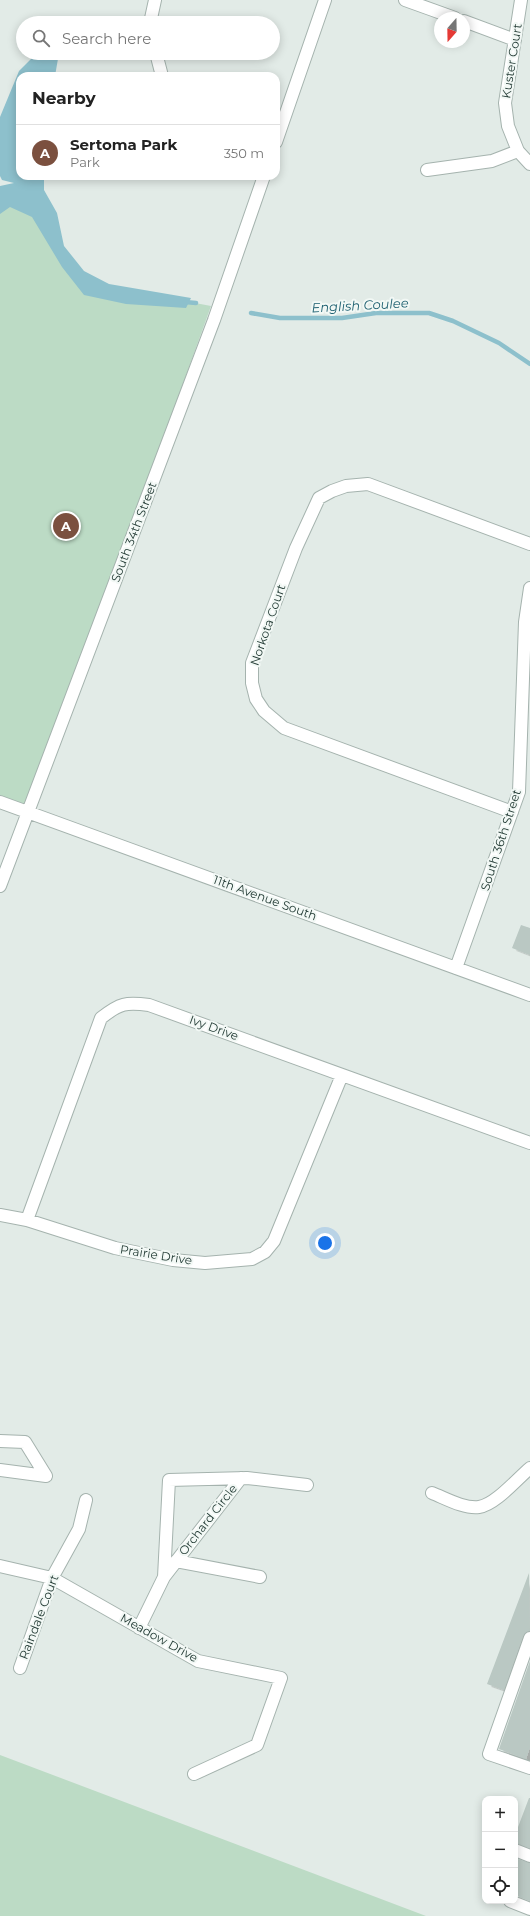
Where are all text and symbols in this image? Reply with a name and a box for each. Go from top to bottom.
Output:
north arrow [434,12,470,48]
search box [16,16,280,60]
street label: Kuster Court [498,22,525,100]
icon: search [30,27,52,49]
text: Search here [62,29,151,48]
text: Nearby [32,88,96,108]
text: Sertoma Park [70,135,177,154]
text: A [40,145,50,161]
text: 350 m [224,145,264,161]
text: Park [70,154,100,170]
water label: English Coulee [311,294,409,316]
street label: South 34th Street [107,479,160,584]
pin: A [53,511,79,541]
street label: Norkota Court [247,582,288,667]
street label: South 36th Street [477,787,524,892]
street label: 11th Avenue South [211,872,319,923]
street label: Ivy Drive [188,1012,241,1043]
your location [315,1233,335,1253]
street label: Prairie Drive [119,1241,193,1268]
street label: Orchard Circle [175,1481,240,1558]
street label: Raindale Court [15,1572,62,1661]
street label: Meadow Drive [118,1610,201,1665]
map controls [482,1796,518,1904]
button: + [482,1796,518,1832]
button: − [482,1832,518,1868]
button: locate [482,1868,518,1904]

